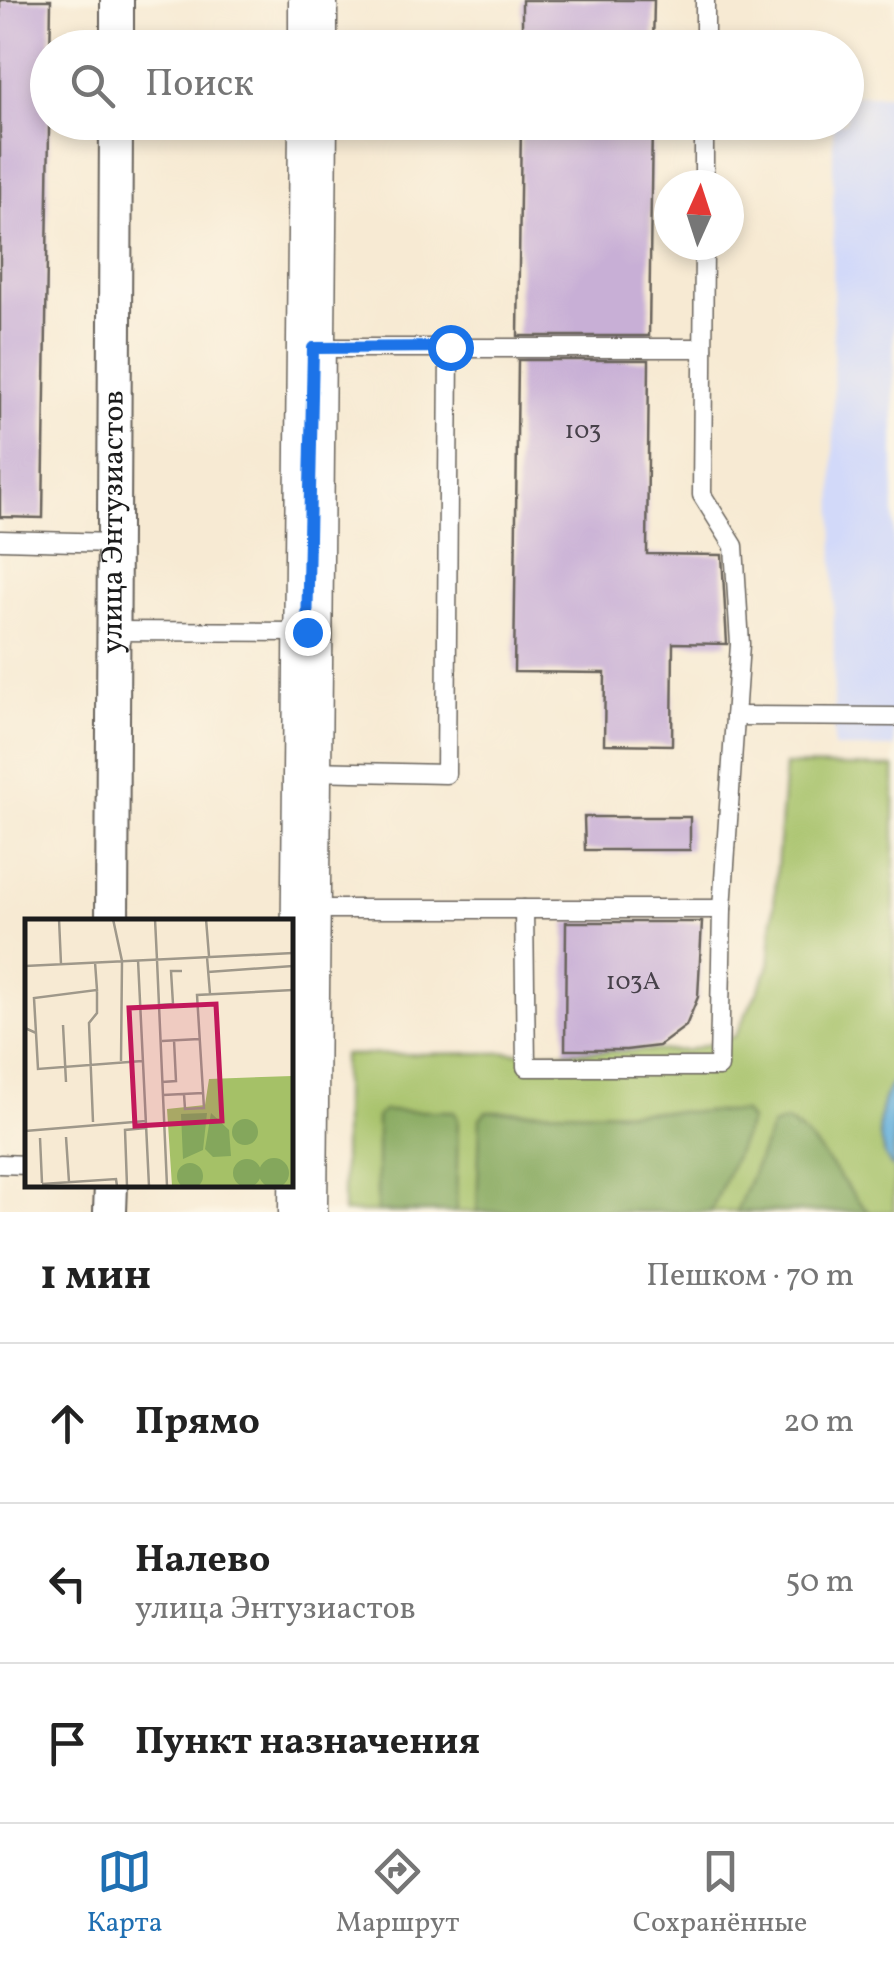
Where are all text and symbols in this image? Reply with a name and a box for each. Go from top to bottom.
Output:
search box [30,30,864,140]
icon: search [65,58,120,113]
text: Поиск [145,59,254,112]
north arrow [654,170,744,260]
route start [428,325,474,371]
street label: улица Энтузиастов [92,390,136,654]
house number: 103 [565,414,601,449]
route end [285,610,331,656]
inset map [25,919,292,1187]
house number: 103А [606,965,660,1000]
text: 1 мин [40,1248,151,1307]
text: Пешком · 70 m [646,1255,854,1299]
icon: ahead [40,1396,95,1451]
text: Прямо [135,1397,260,1450]
text: 20 m [783,1401,854,1445]
text: Налево [135,1535,271,1588]
icon: left [40,1556,95,1611]
text: 50 m [785,1561,854,1605]
text: улица Энтузиастов [135,1588,416,1632]
icon: arrive [40,1716,95,1771]
text: Пункт назначения [135,1717,480,1770]
tab: Карта [87,1844,163,1943]
tab: Маршрут [336,1844,459,1943]
tab: Сохранённые [633,1844,807,1943]

